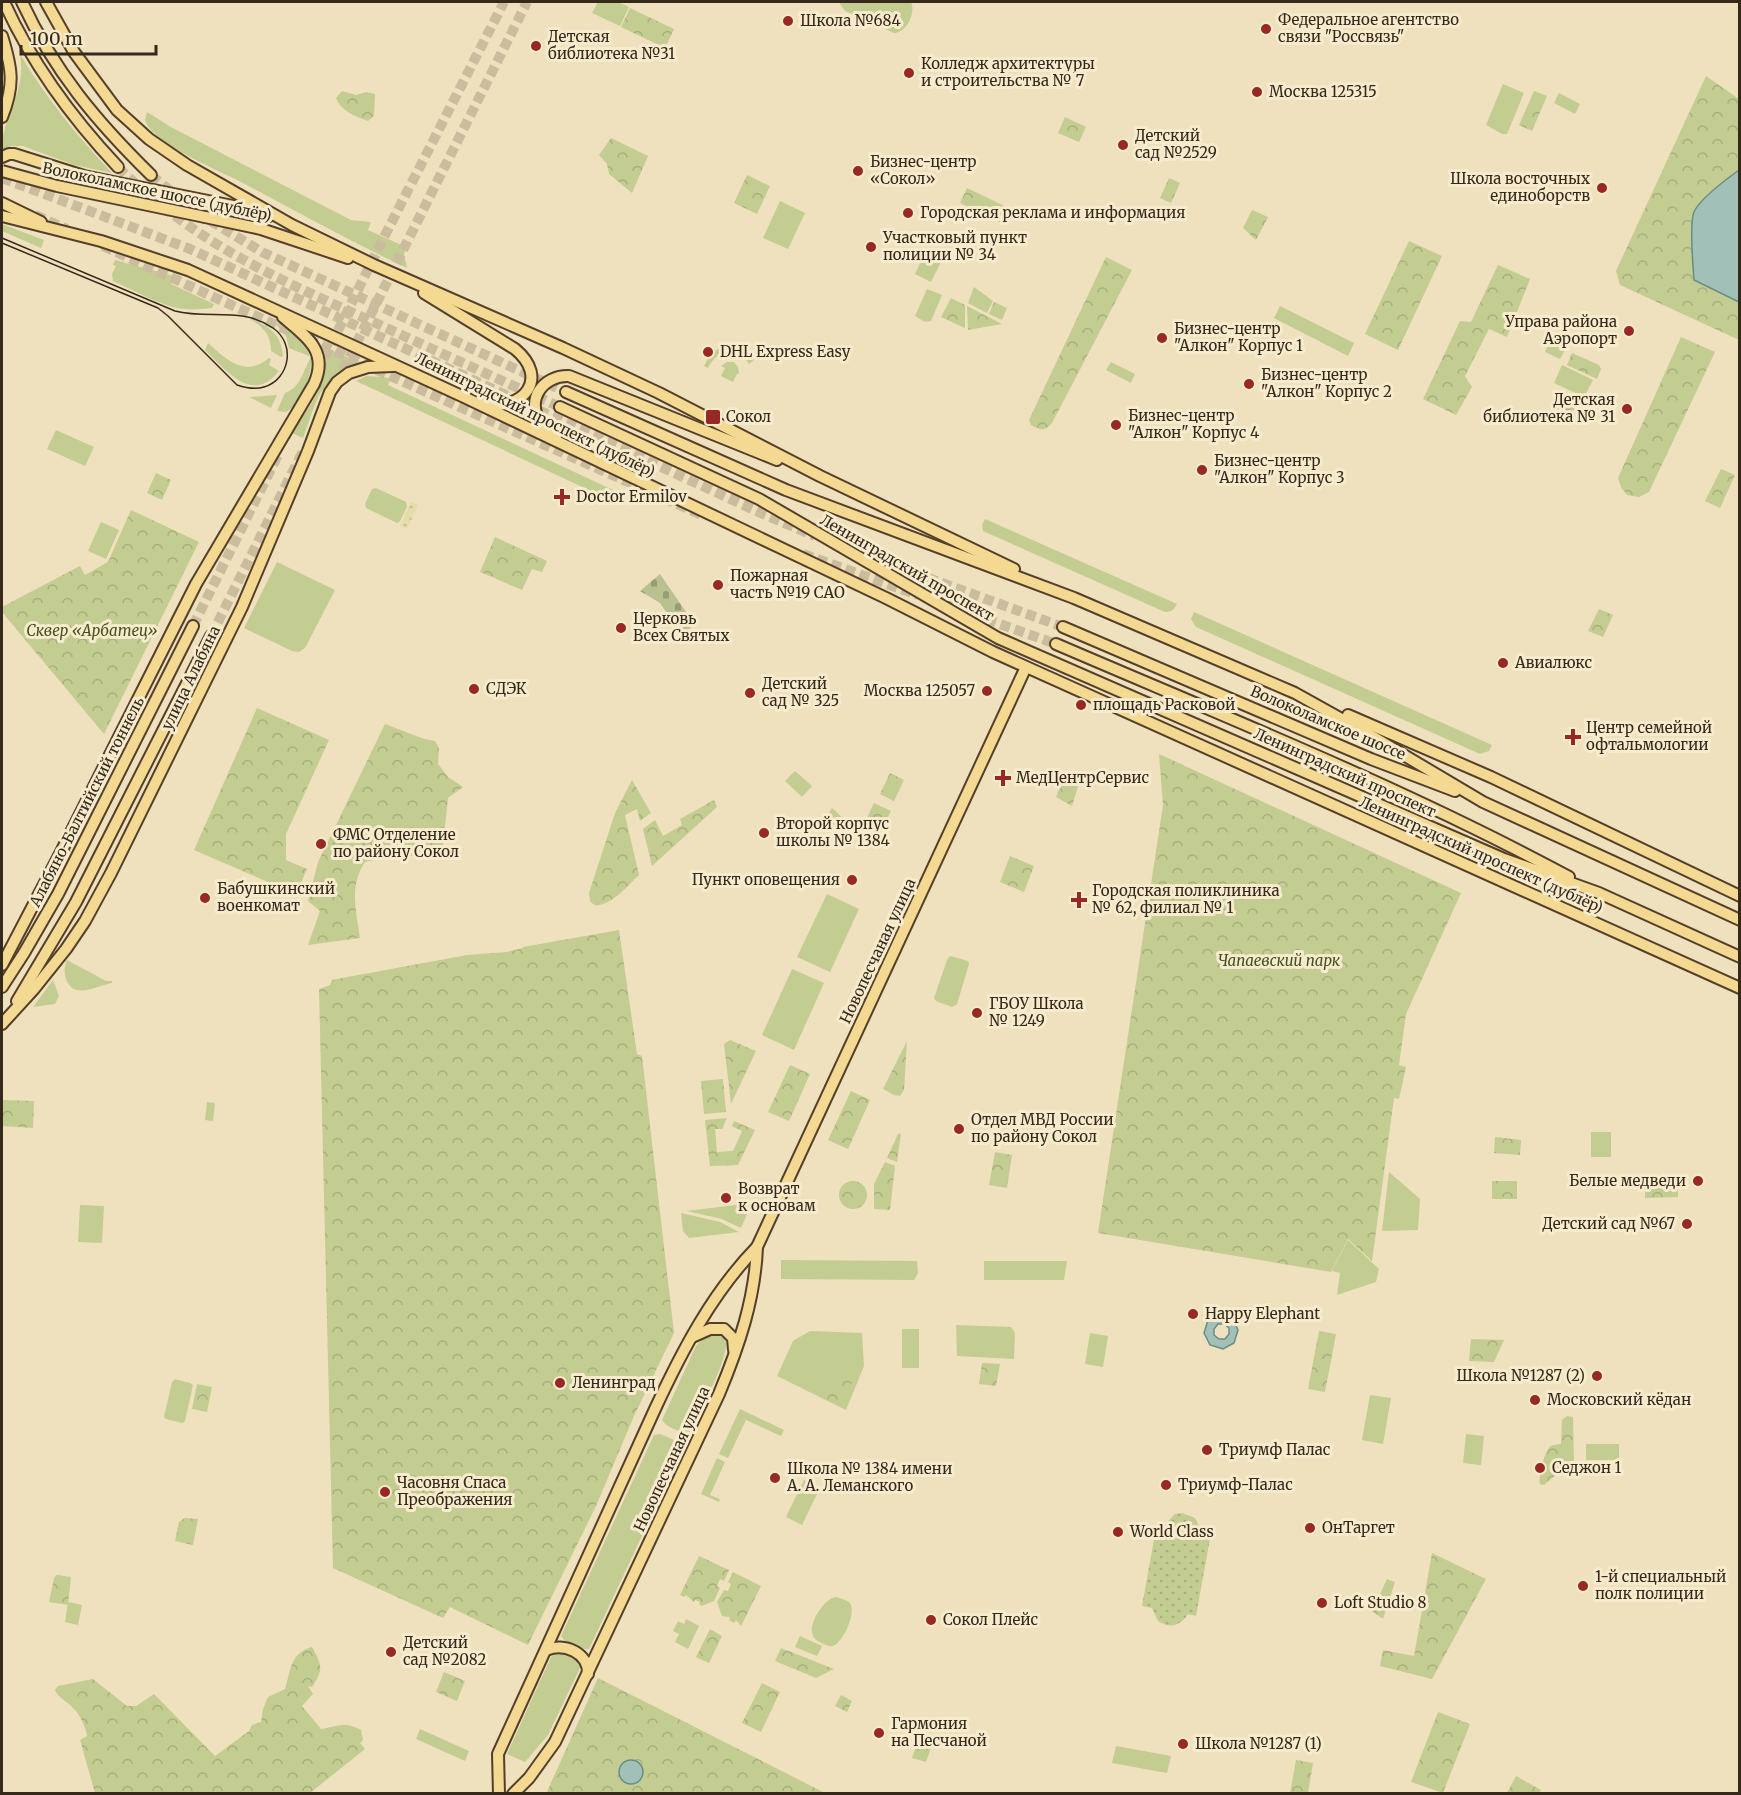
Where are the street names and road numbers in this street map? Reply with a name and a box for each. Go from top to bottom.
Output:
street label: Волоколамское шоссе (дублёр) [41,158,273,225]
street label: Ленинградский проспект (дублёр) [412,348,658,481]
street label: Ленинградский проспект [817,510,998,625]
street label: улица Алабяна [157,623,224,733]
street label: Волоколамское шоссе [1248,681,1409,764]
street label: Алабяно-Балтийский тоннель [25,693,148,911]
street label: Ленинградский проспект [1251,724,1439,821]
street label: Ленинградский проспект (дублёр) [1357,792,1606,917]
street label: Новопесчаная улица [836,875,920,1026]
street label: Новопесчаная улица [630,1383,714,1534]

